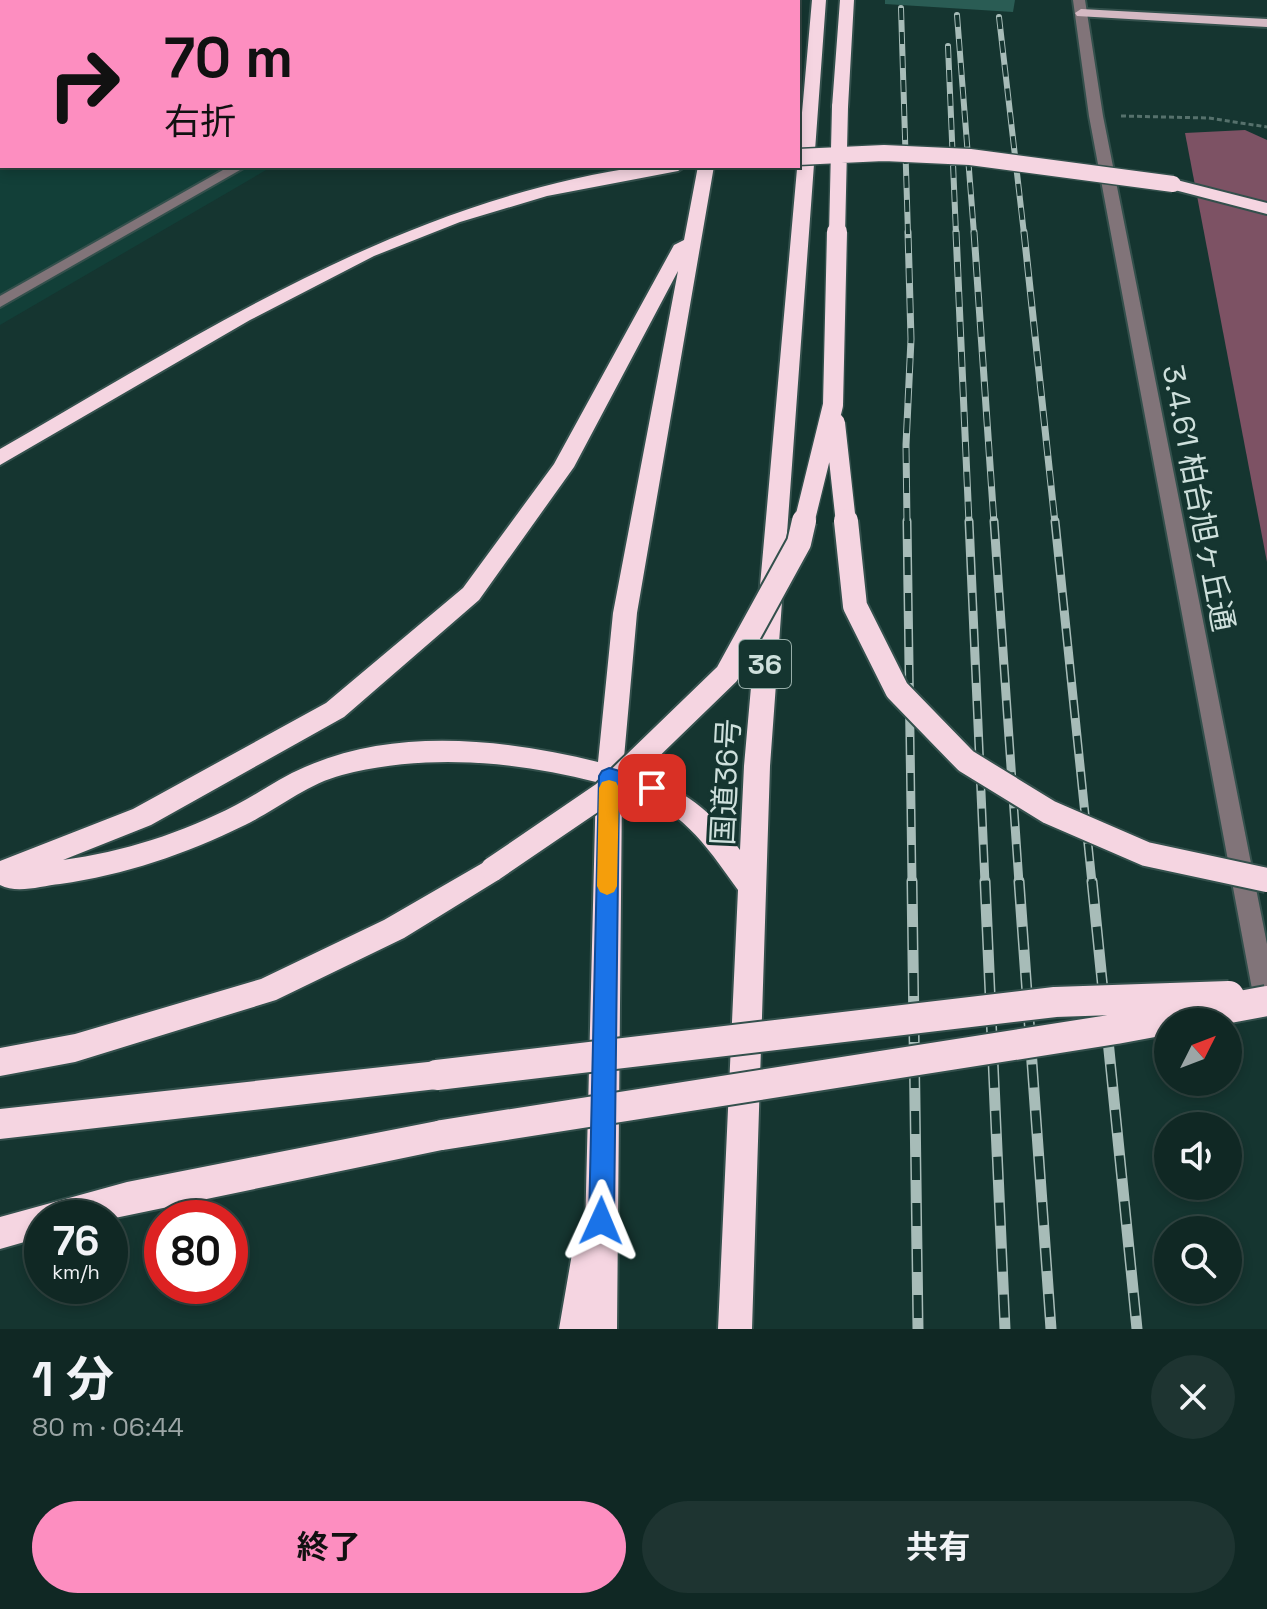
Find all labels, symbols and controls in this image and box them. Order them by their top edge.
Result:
text: 70 m [164,22,293,93]
icon: right [32,32,136,136]
text: 右折 [164,99,236,145]
street label: 3.4.61 柏台旭ヶ丘通 [1154,361,1243,634]
road number: 36 [739,640,791,688]
street label: 国道36号 [703,718,748,846]
pin [618,754,686,822]
icon: arrive [630,766,674,810]
north arrow [1154,1008,1242,1096]
map controls [1154,1008,1242,1304]
button: sound [1154,1112,1242,1200]
position arrow [559,1179,643,1263]
speed limit sign: 80 [144,1200,248,1304]
text: 76 [53,1216,99,1267]
button: search [1154,1216,1242,1304]
text: km/h [52,1259,100,1285]
text: 1 分 [32,1349,114,1410]
button: close [1151,1355,1235,1439]
text: 80 m · 06:44 [32,1410,184,1444]
button: 終了 [32,1501,626,1593]
button: 共有 [642,1501,1235,1593]

